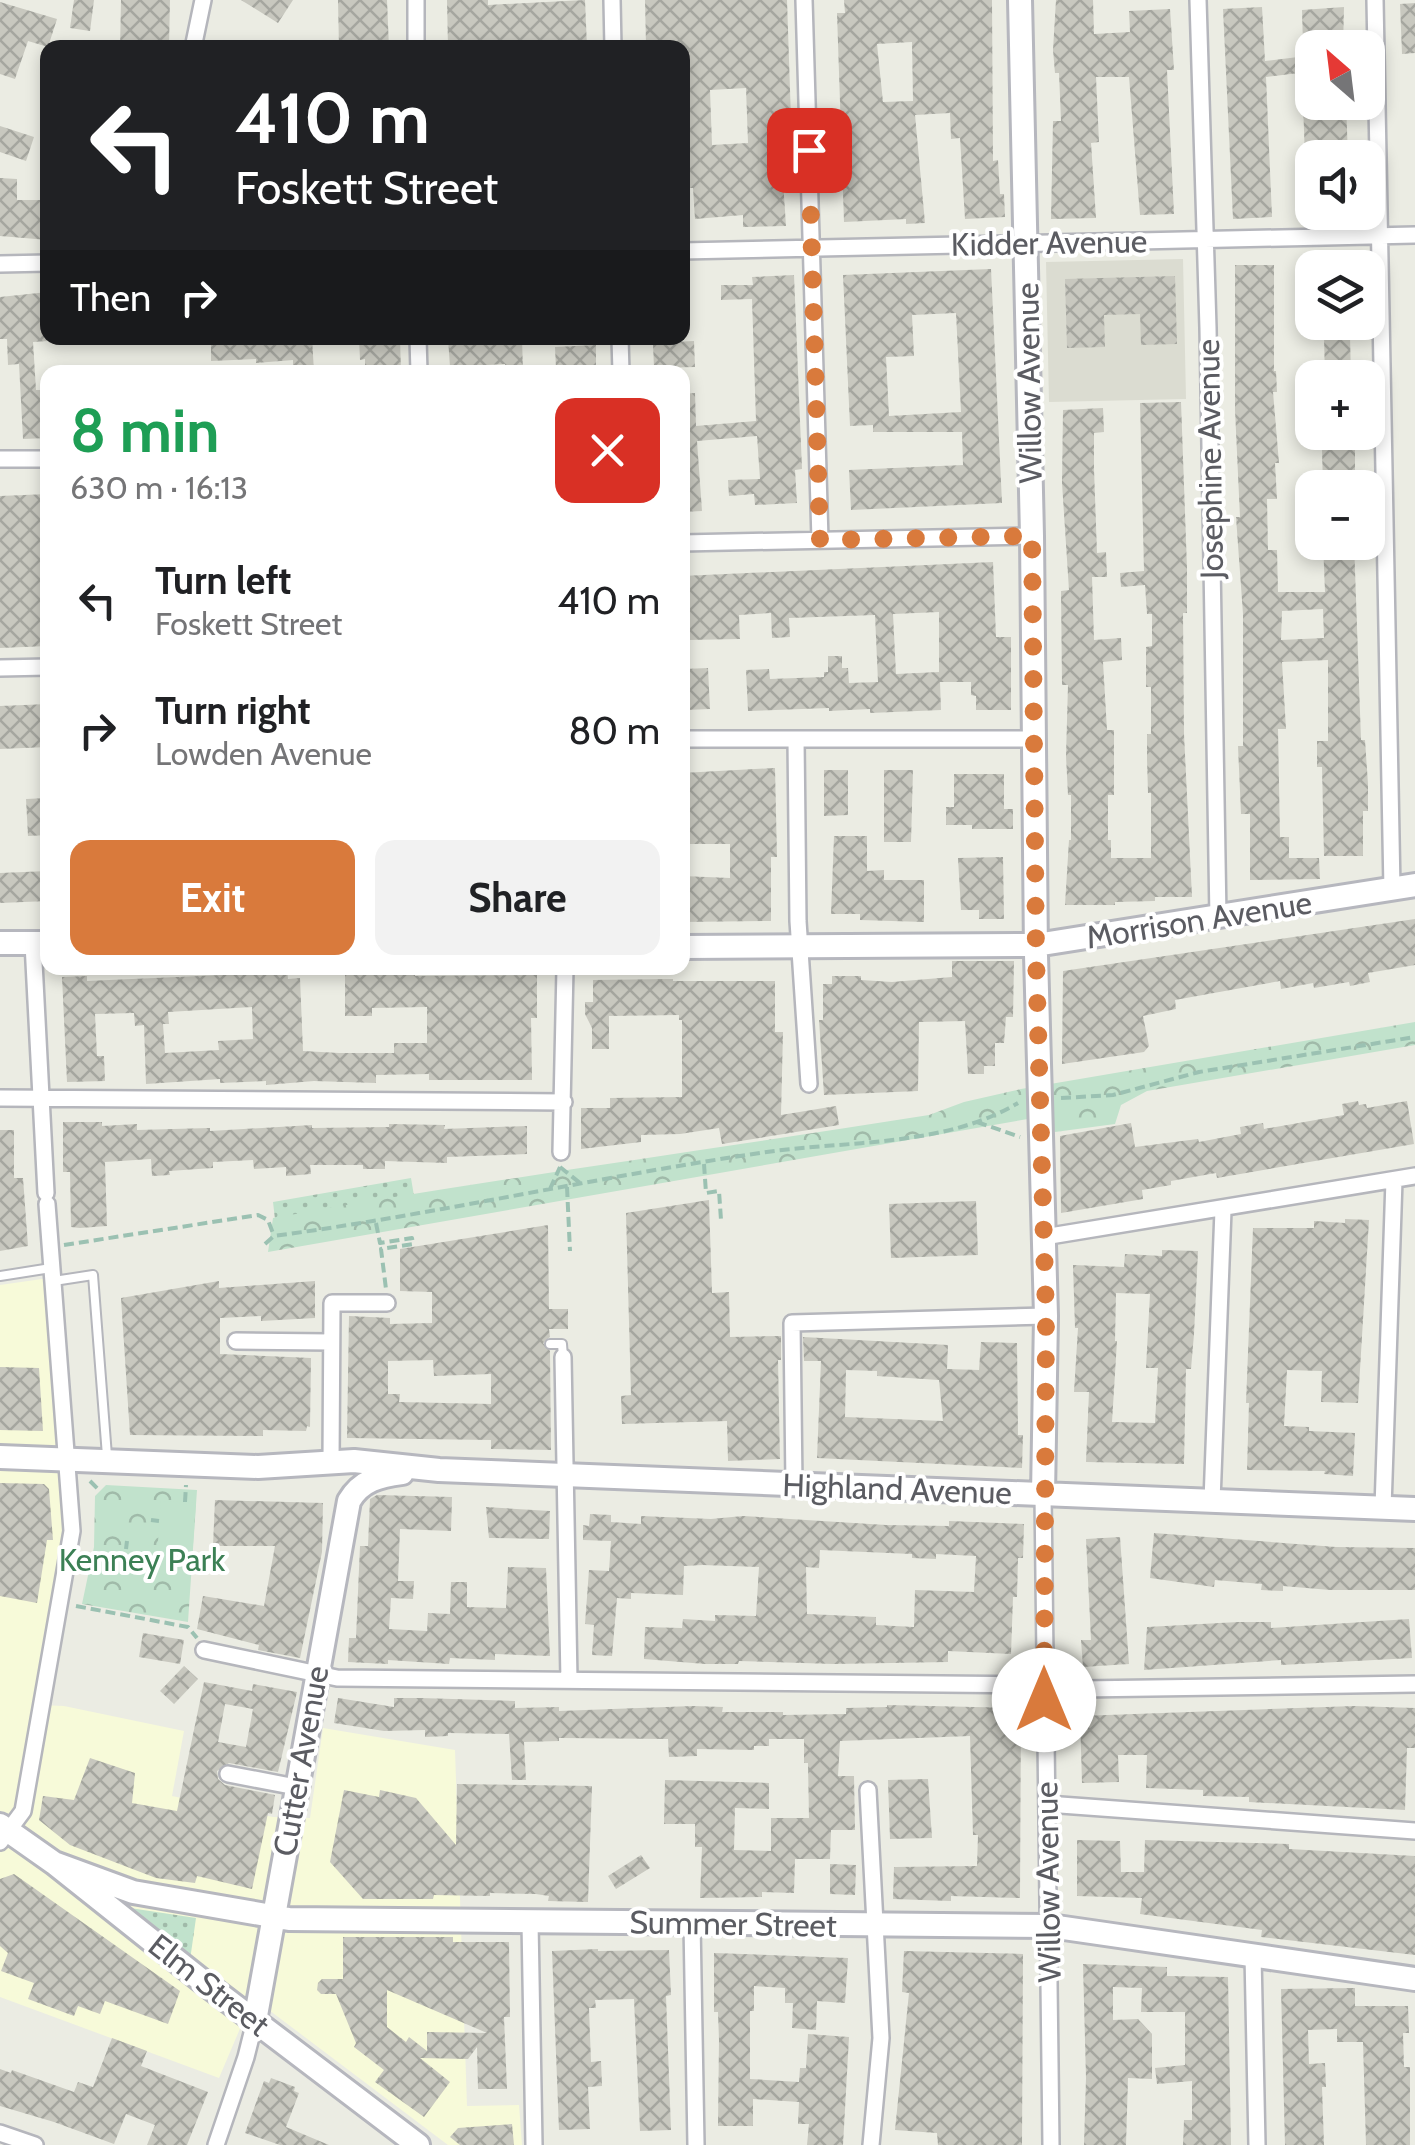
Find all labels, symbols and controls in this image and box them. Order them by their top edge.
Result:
north arrow [1295,30,1385,120]
map controls [1295,30,1385,560]
text: 410 m [235,75,430,161]
icon: left [70,80,200,210]
pin [767,108,852,193]
icon: arrive [782,123,837,178]
button: sound [1295,140,1385,230]
text: Foskett Street [235,161,498,215]
street label: Kidder Avenue [950,221,1147,264]
button: layers [1295,250,1385,340]
icon: right [171,270,226,325]
text: Then [70,274,151,321]
street label: Willow Avenue [1007,282,1050,484]
street label: Josephine Avenue [1188,339,1231,580]
button: + [1295,360,1385,450]
text: 8 min [70,394,219,467]
button: close [555,398,660,503]
text: 630 m · 16:13 [70,468,248,507]
button: − [1295,470,1385,560]
text: Turn left [155,557,291,604]
icon: left [70,573,125,628]
text: 410 m [557,577,660,624]
text: Foskett Street [155,604,342,643]
text: Turn right [155,687,311,734]
icon: right [70,703,125,758]
text: 80 m [569,707,660,754]
text: Lowden Avenue [155,734,372,773]
button: Exit [70,840,355,955]
button: Share [375,840,660,955]
street label: Morrison Avenue [1083,882,1314,957]
street label: Highland Avenue [782,1465,1012,1512]
park label: Kenney Park [59,1540,226,1579]
position arrow [992,1648,1096,1752]
street label: Cutter Avenue [265,1663,336,1859]
street label: Willow Avenue [1026,1781,1069,1983]
street label: Summer Street [629,1902,837,1945]
street label: Elm Street [141,1925,278,2044]

